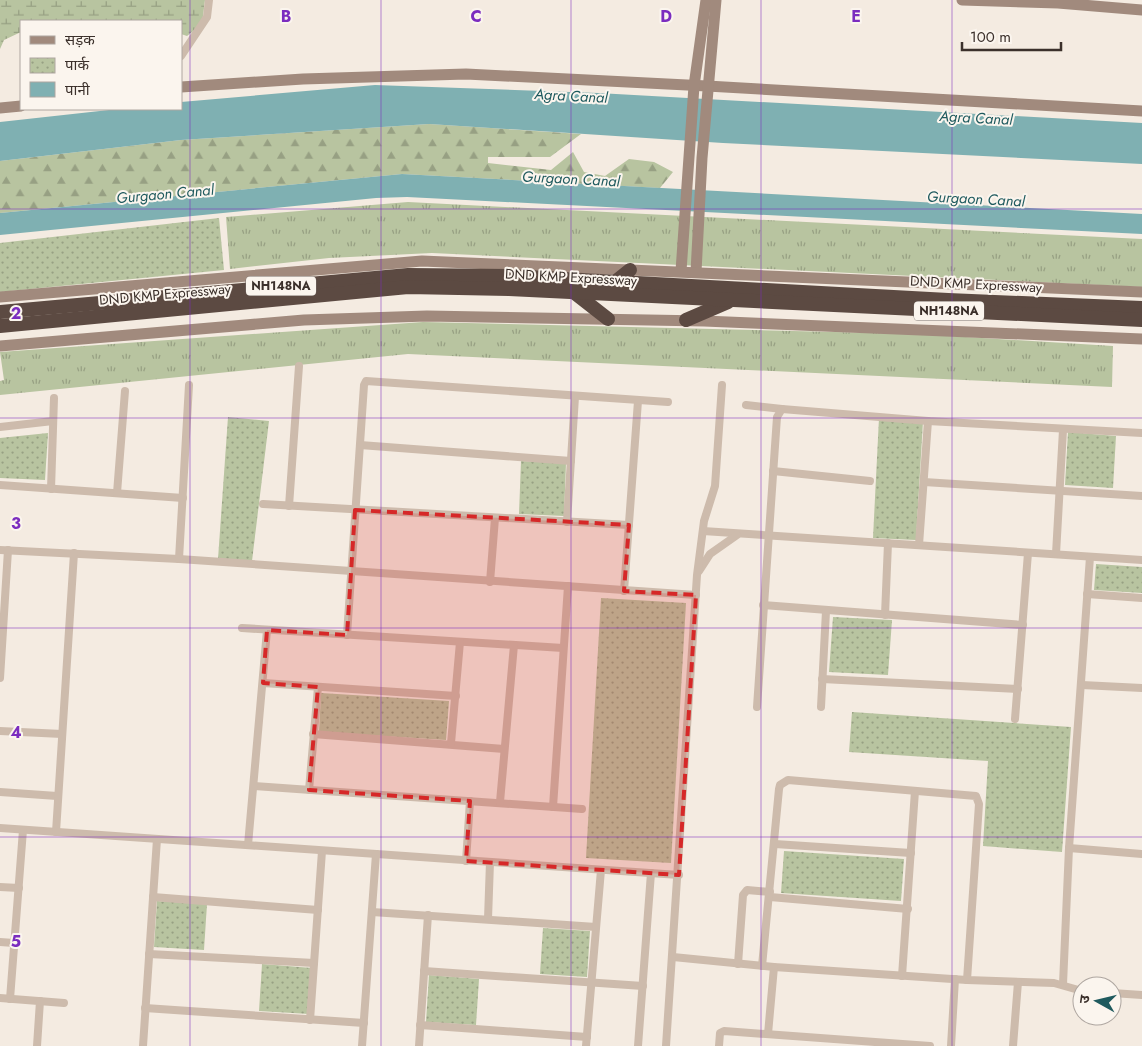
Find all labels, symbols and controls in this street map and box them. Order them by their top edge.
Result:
text: B [281,5,291,28]
text: C [470,5,482,28]
text: D [660,5,672,28]
text: E [851,5,861,28]
legend [20,20,182,110]
scale bar [962,20,1061,52]
text: 100 m [970,26,1011,48]
text: सड़क [65,29,95,51]
text: पार्क [65,54,89,76]
text: पानी [65,79,91,101]
water label: Agra Canal [533,83,609,109]
water label: Agra Canal [938,105,1014,131]
water label: Gurgaon Canal [522,165,621,193]
water label: Gurgaon Canal [115,179,215,209]
water label: Gurgaon Canal [927,185,1026,213]
street label: DND KMP Expressway [504,264,638,290]
street label: DND KMP Expressway [909,271,1043,297]
road number: NH148NA [246,276,316,296]
street label: DND KMP Expressway [98,278,233,310]
text: 2 [11,302,21,325]
road number: NH148NA [914,302,984,321]
text: 3 [11,512,21,535]
text: 4 [10,721,22,744]
text: 5 [11,930,21,953]
north arrow [1072,976,1122,1026]
text: उ [1074,993,1095,1005]

